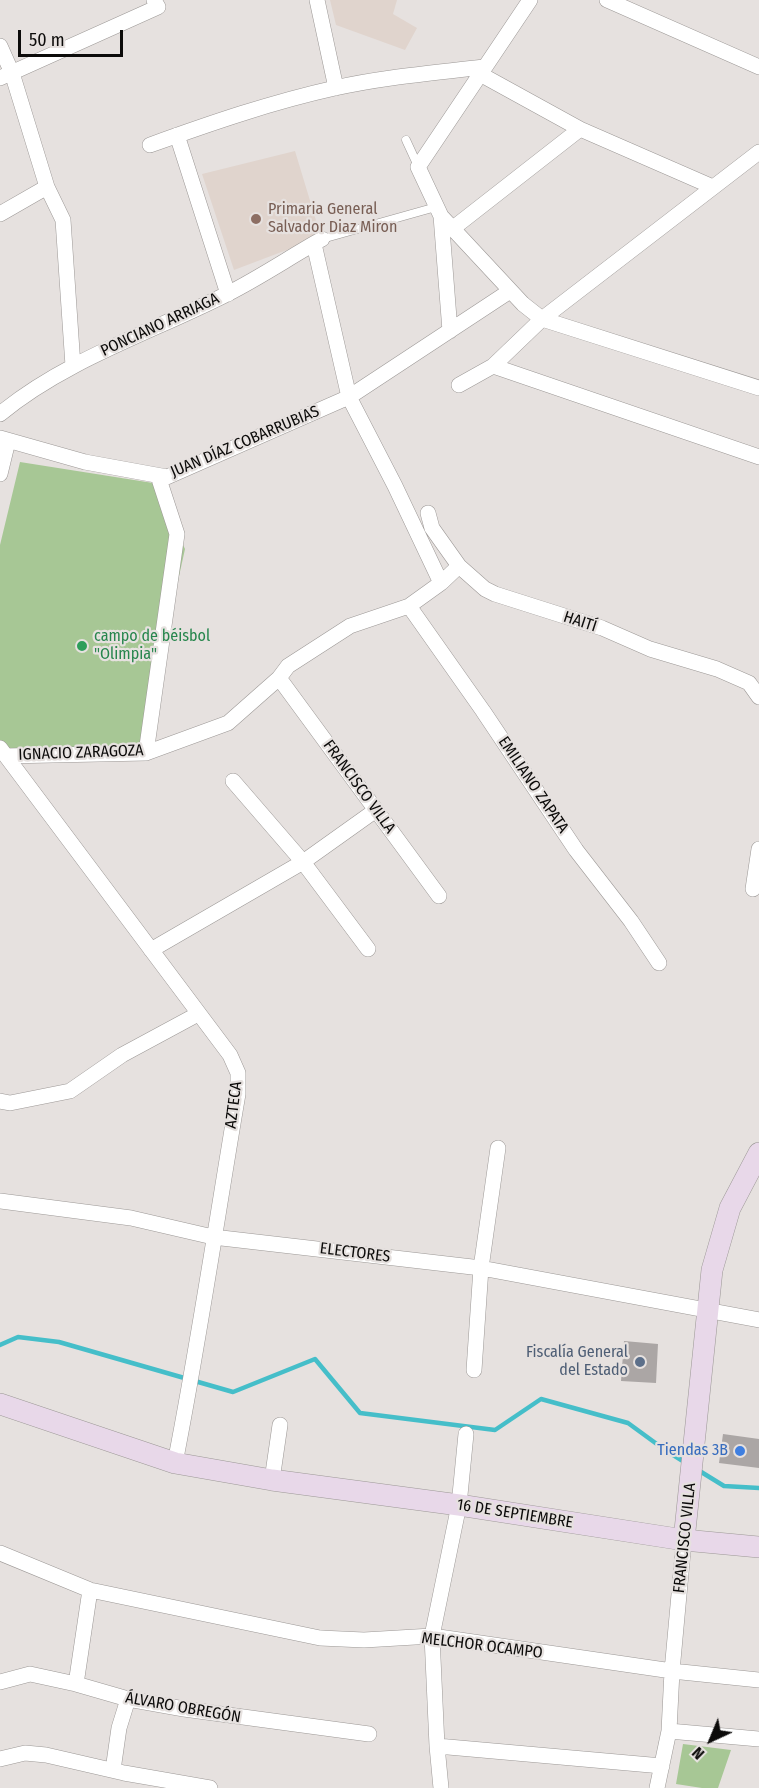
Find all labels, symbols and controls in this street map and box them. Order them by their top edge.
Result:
scale bar [21,18,126,56]
text: 50 m [29,29,65,51]
place label: Primaria General Salvador Diaz Miron [268,200,397,238]
marker: Primaria General Salvador Diaz Miron [249,212,263,226]
street label: PONCIANO ARRIAGA [98,289,222,361]
street label: JUAN DÍAZ COBARRUBIAS [168,402,322,482]
street label: HAITÍ [561,608,599,636]
place label: campo de béisbol "Olimpia" [94,627,210,665]
marker: campo de béisbol "Olimpia" [75,639,89,653]
street label: EMILIANO ZAPATA [494,733,572,837]
street label: FRANCISCO VILLA [319,737,399,837]
street label: IGNACIO ZARAGOZA [18,741,144,765]
street label: AZTECA [222,1080,246,1130]
street label: ELECTORES [319,1239,391,1267]
place label: Fiscalía General del Estado [526,1343,628,1381]
marker: Fiscalía General del Estado [633,1355,647,1369]
place label: Tiendas 3B [657,1441,728,1461]
marker: Tiendas 3B [733,1444,747,1458]
street label: FRANCISCO VILLA [670,1482,700,1594]
street label: 16 DE SEPTIEMBRE [456,1495,574,1533]
street label: MELCHOR OCAMPO [420,1629,544,1663]
street label: ÁLVARO OBREGÓN [124,1688,242,1728]
north arrow [681,1710,741,1770]
text: N [688,1743,708,1763]

